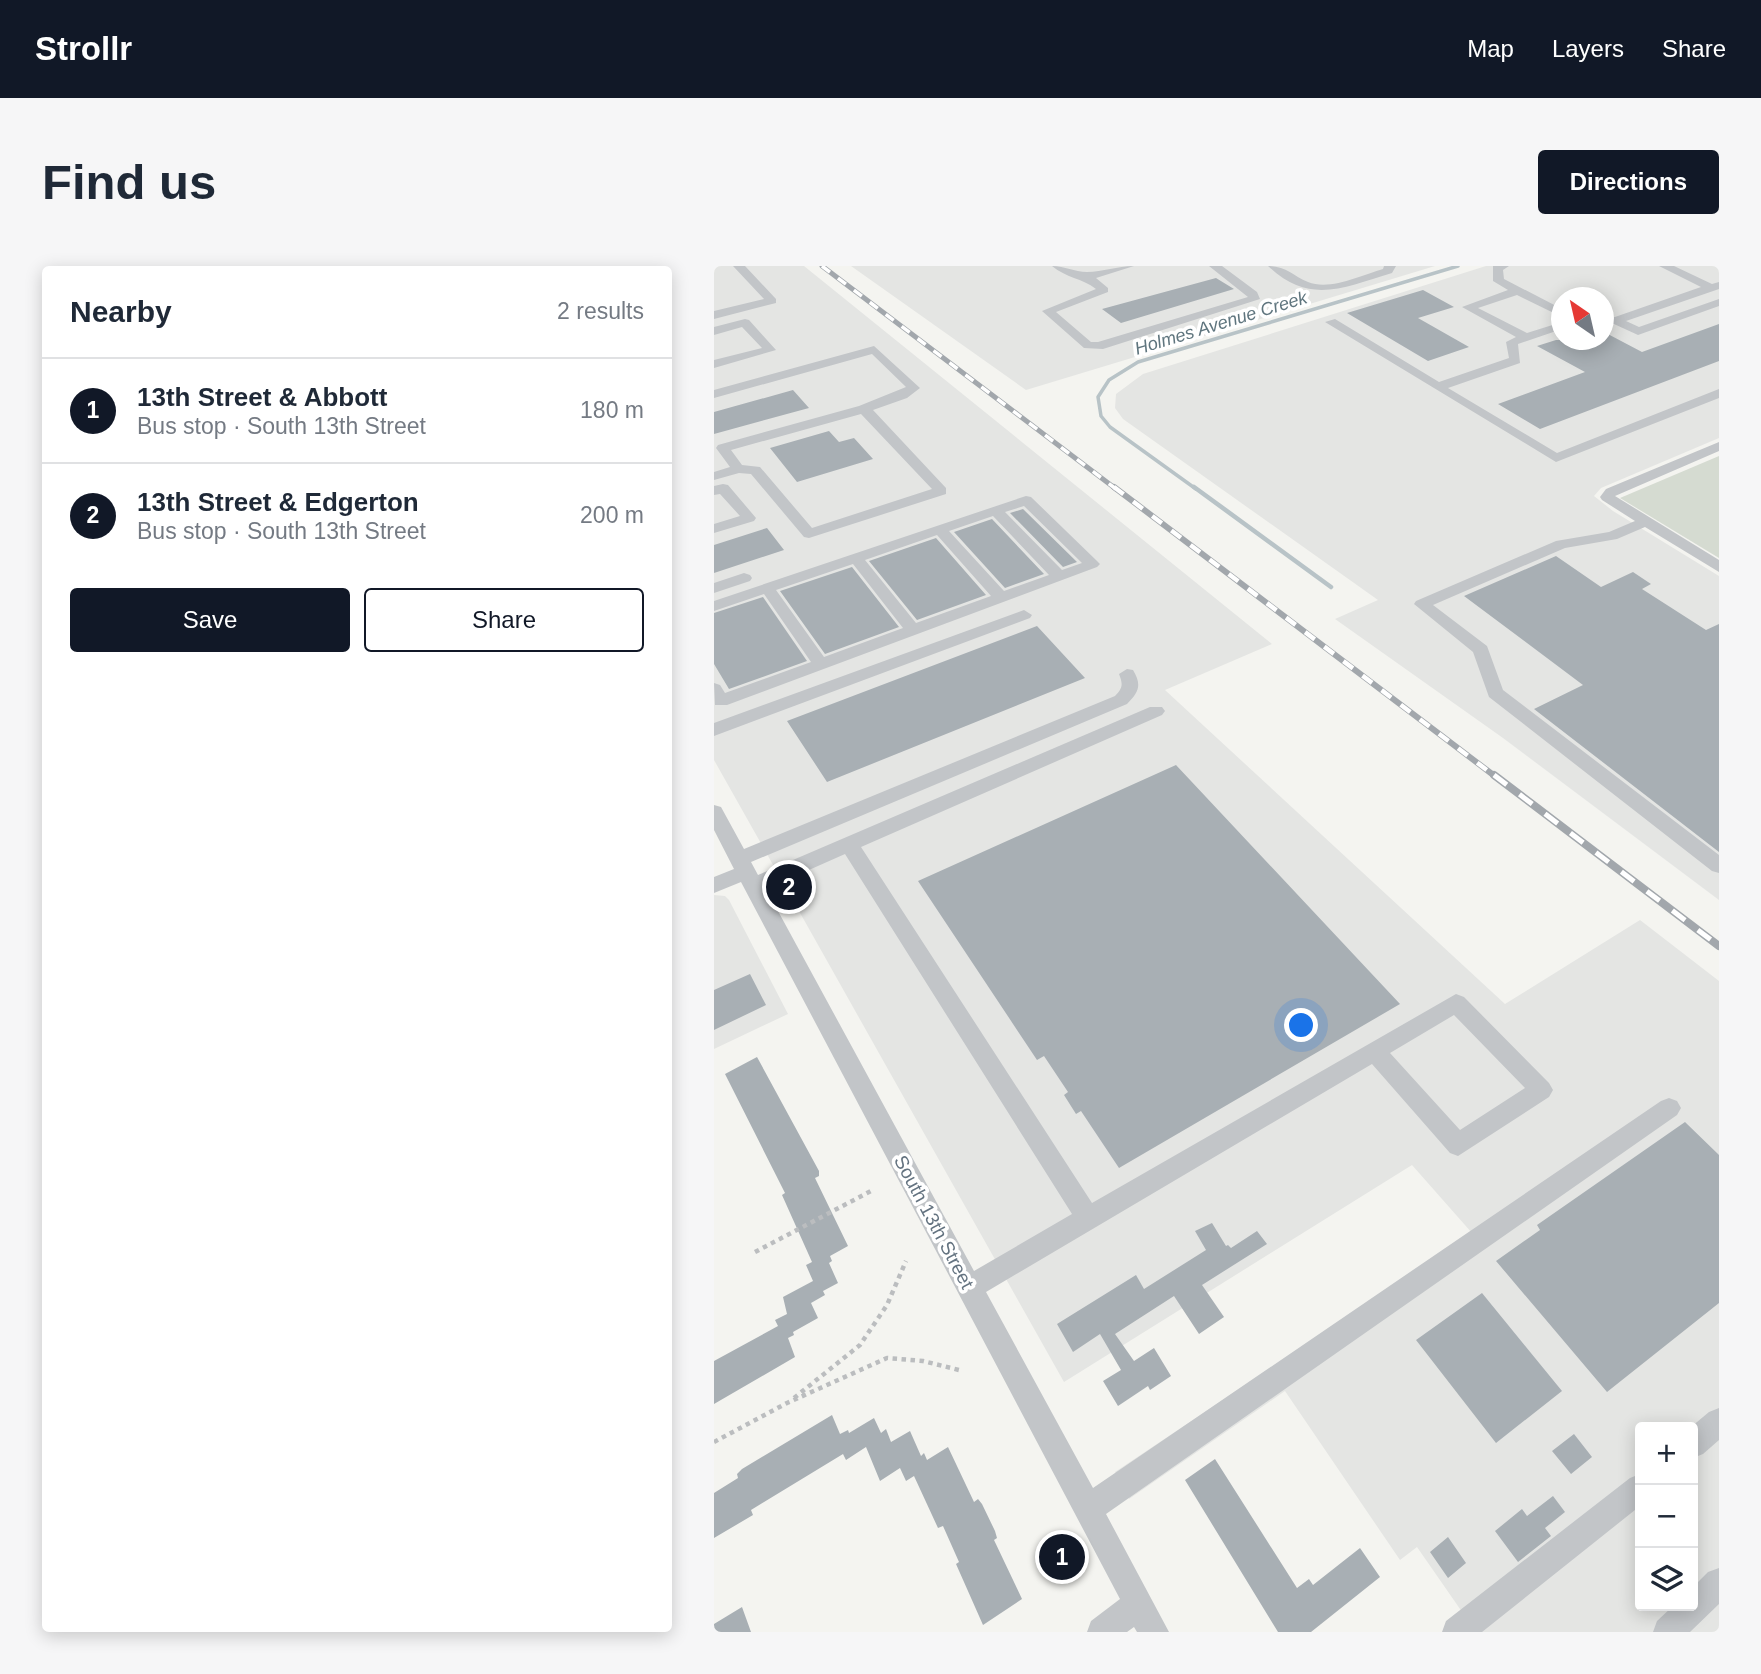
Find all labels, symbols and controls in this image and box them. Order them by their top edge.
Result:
text: Strollr [35,30,132,67]
text: Map [1467,35,1514,62]
text: Layers [1552,35,1624,62]
text: Share [1662,35,1726,62]
button: Directions [1538,150,1719,214]
text: Find us [42,155,216,209]
water label: Holmes Avenue Creek [1132,287,1311,359]
north arrow [1551,287,1614,350]
text: Nearby [70,295,172,328]
text: 2 results [557,298,644,324]
text: 13th Street & Abbott [137,382,387,412]
text: 1 [87,397,99,423]
text: 180 m [580,397,644,423]
text: Bus stop · South 13th Street [137,413,426,439]
text: 13th Street & Edgerton [137,487,419,517]
text: 2 [87,502,99,528]
text: 200 m [580,502,644,528]
text: Bus stop · South 13th Street [137,518,426,544]
button: Save [70,588,350,652]
button: Share [364,588,644,652]
pin: 2 [766,861,812,913]
your location [1284,1008,1318,1042]
street label: South 13th Street [890,1152,978,1293]
map controls [1635,1422,1698,1611]
button: + [1635,1422,1698,1485]
button: − [1635,1485,1698,1548]
pin: 1 [1039,1531,1085,1583]
button: layers [1635,1548,1698,1611]

